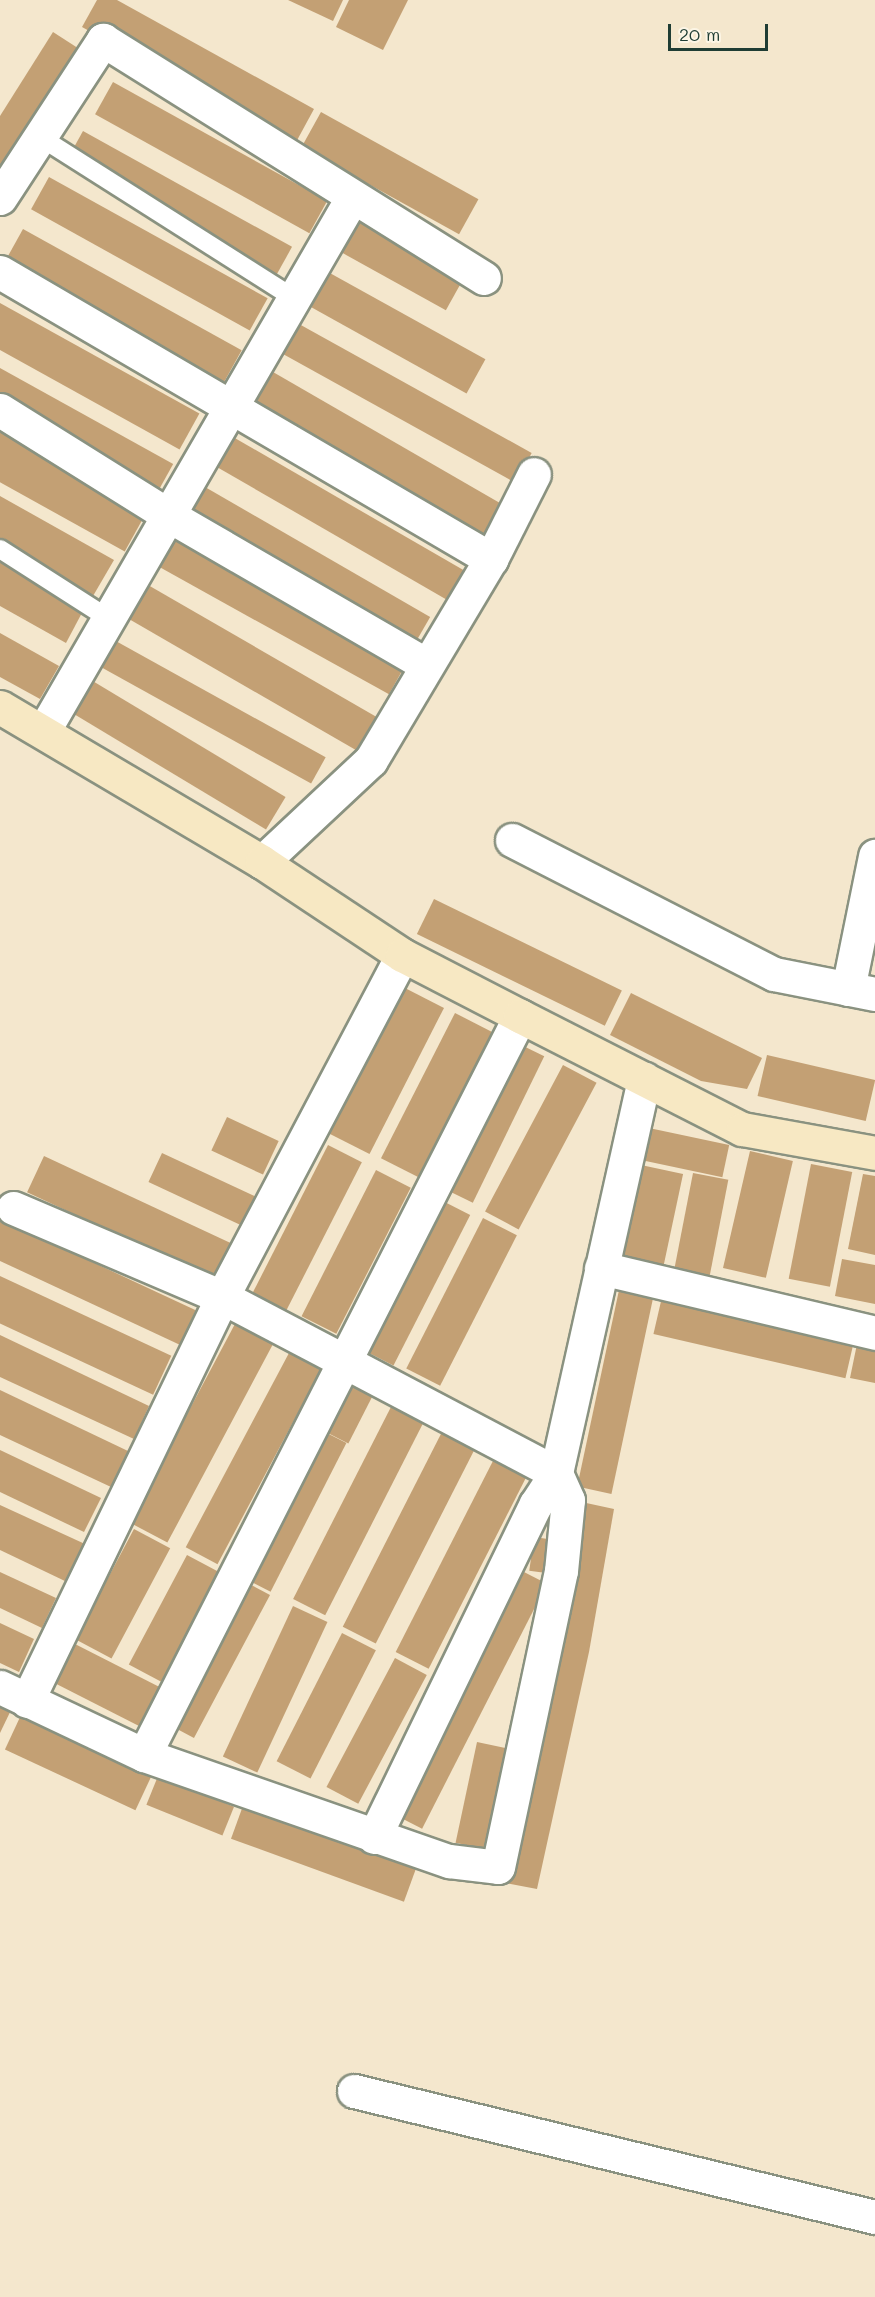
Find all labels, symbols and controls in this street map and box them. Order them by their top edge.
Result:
scale bar [671,12,772,50]
text: 20 m [679,22,720,46]

